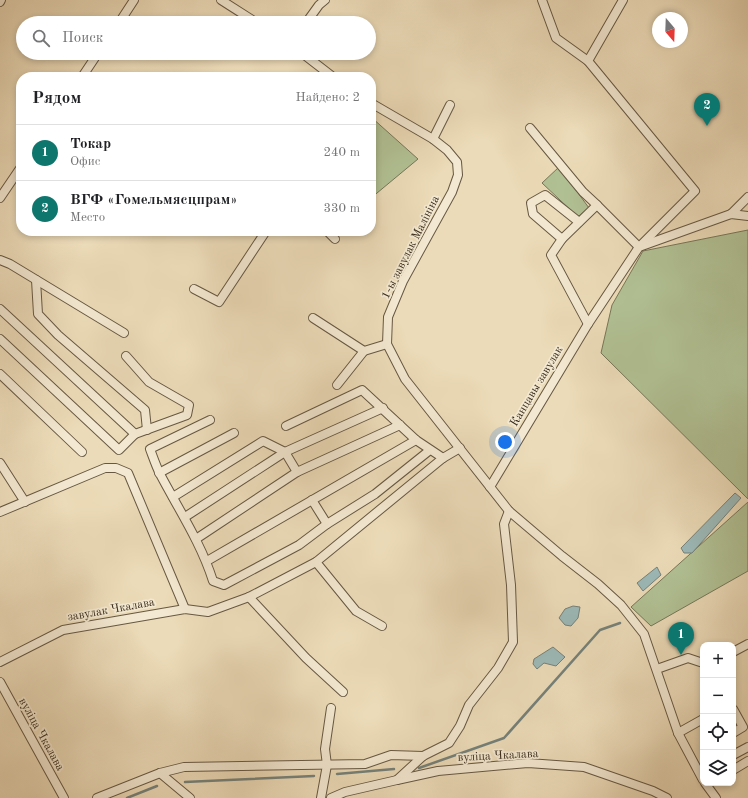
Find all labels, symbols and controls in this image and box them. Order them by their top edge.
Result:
north arrow [652,12,688,48]
search box [16,16,376,60]
icon: search [30,27,52,49]
text: Поиск [62,31,103,46]
text: Рядом [32,90,81,107]
text: Найдено: 2 [296,91,360,104]
pin: 2 [694,93,720,126]
text: Токар [70,137,111,152]
text: 1 [41,146,49,159]
text: 240 m [323,146,360,159]
text: Офис [70,155,100,168]
text: ВГФ «Гомельмясцпрам» [70,193,238,208]
street label: 1-ы завулак Малініна [379,193,442,301]
text: 2 [41,202,49,215]
text: 330 m [323,202,360,215]
text: Место [70,211,105,224]
street label: Канцавы завулак [508,344,566,429]
your location [495,432,515,452]
street label: завулак Чкалава [67,596,156,624]
pin: 1 [668,622,694,655]
map controls [700,642,736,786]
button: + [700,642,736,678]
button: − [700,678,736,714]
street label: вуліца Чкалава [16,696,67,773]
button: locate [700,714,736,750]
street label: вуліца Чкалава [457,747,539,764]
button: layers [700,750,736,786]

